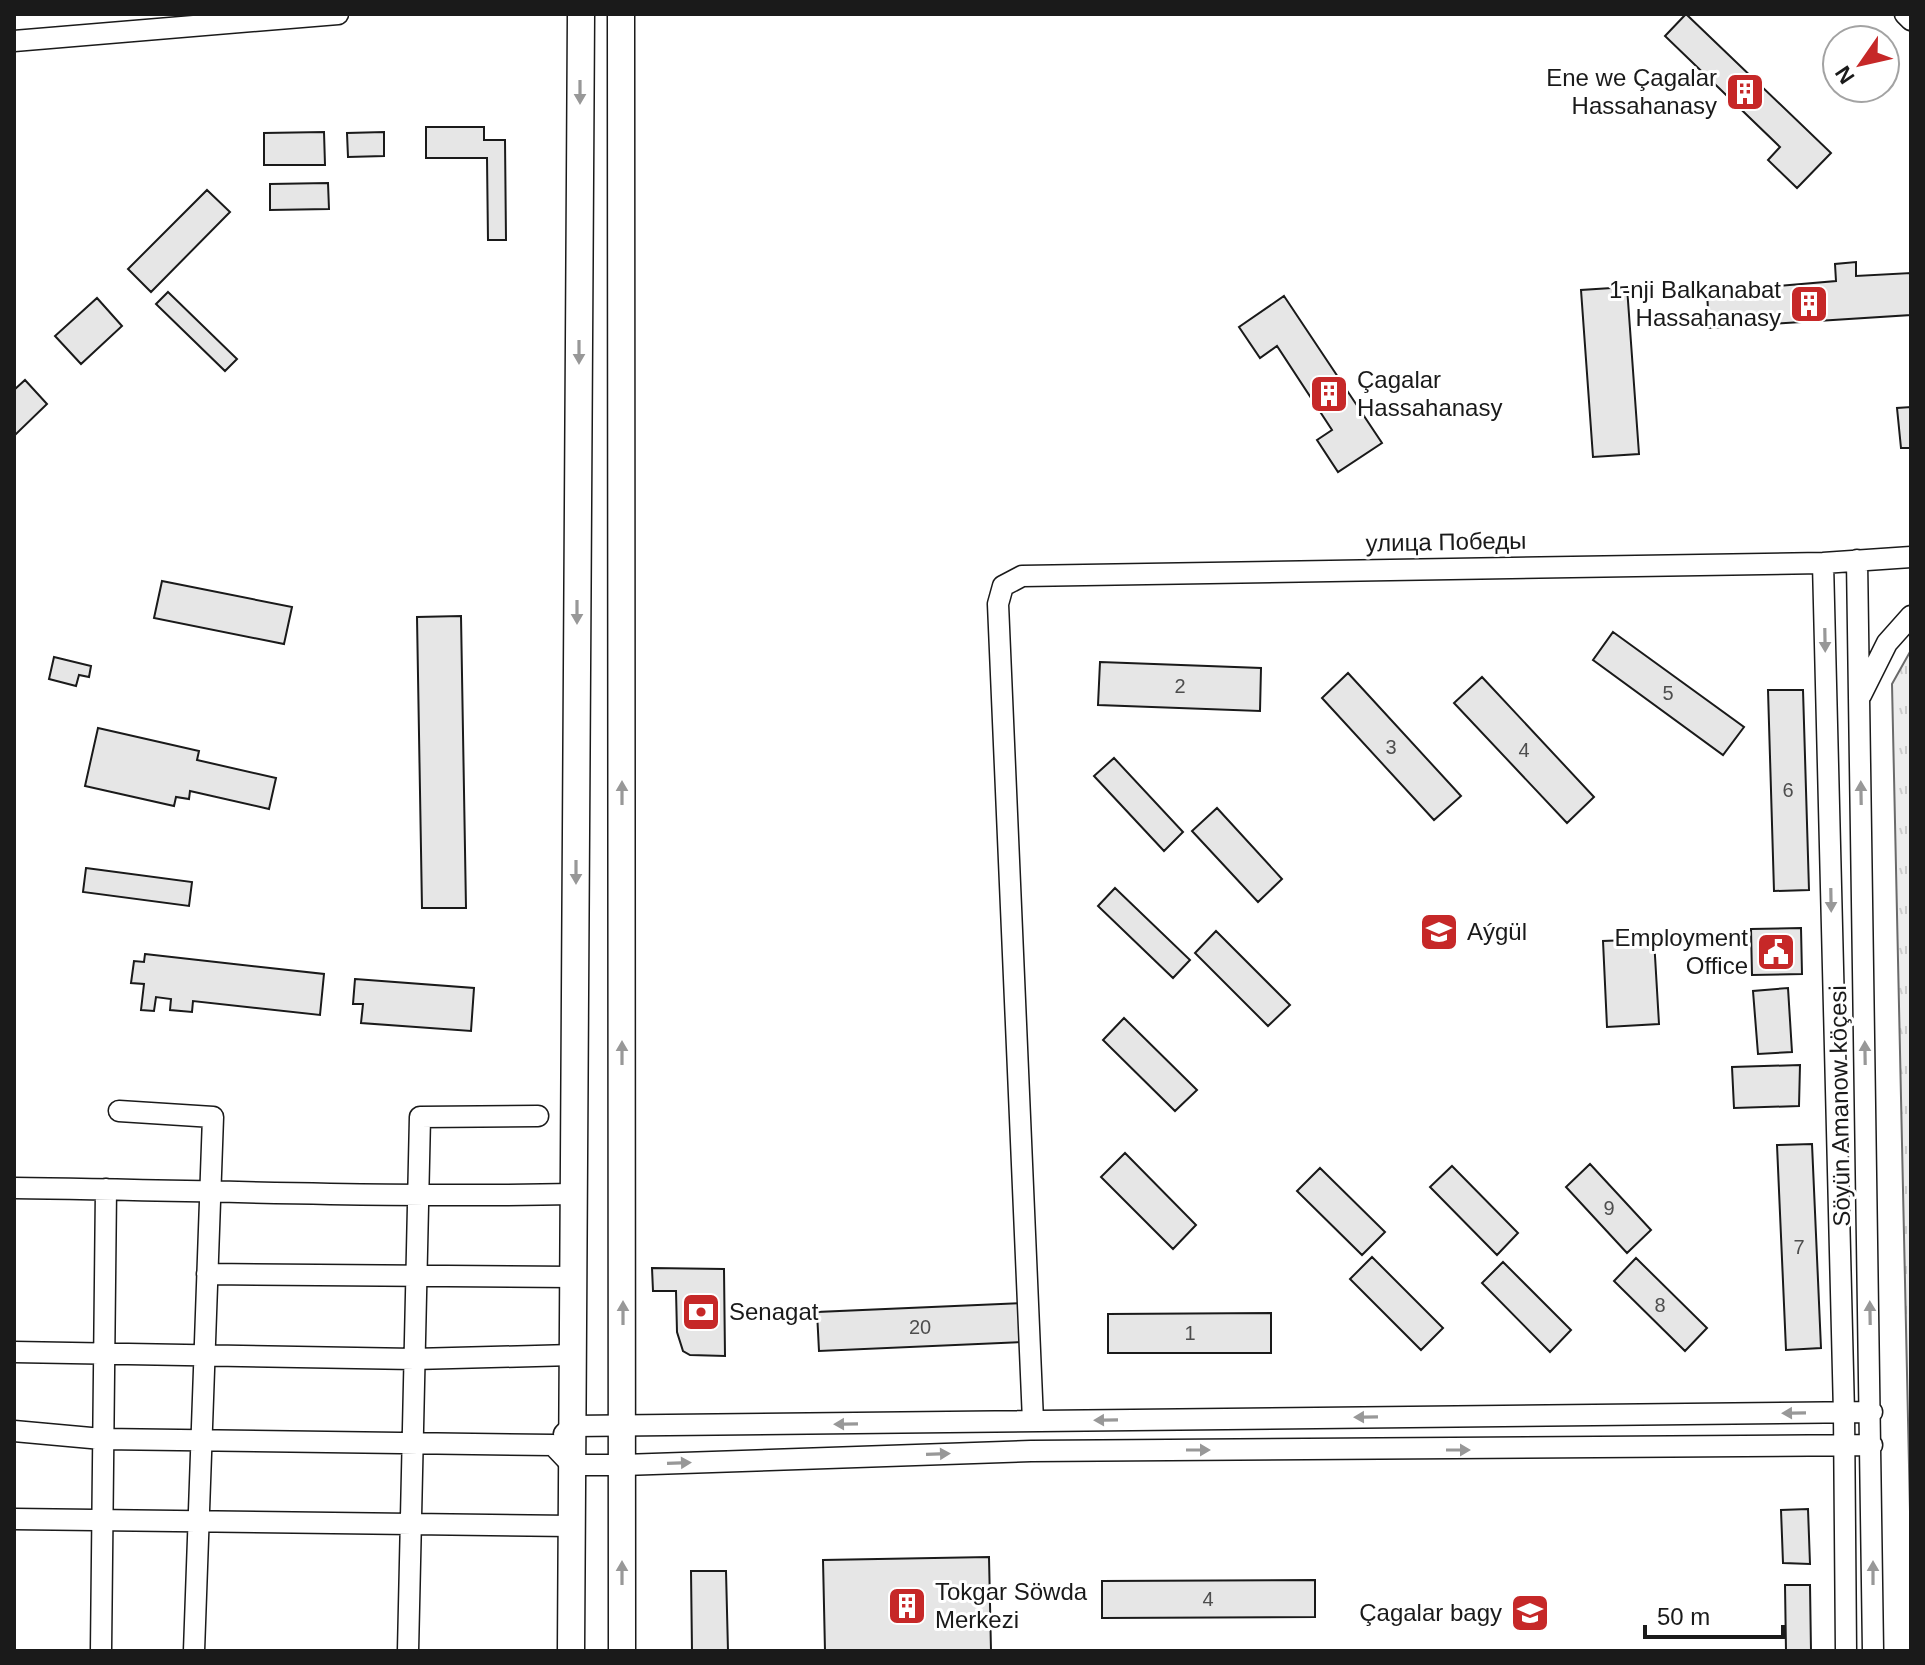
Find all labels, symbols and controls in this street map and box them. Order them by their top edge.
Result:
north arrow [1821,24,1901,104]
text: N [1830,61,1860,88]
place label: Ene we Çagalar Hassahanasy [1546,64,1717,119]
building icon: Ene we Çagalar Hassahanasy [1724,71,1766,113]
one-way arrow [574,80,586,105]
place label: 1-nji Balkanabat Hassahanasy [1609,276,1781,331]
building icon: 1-nji Balkanabat Hassahanasy [1788,283,1830,325]
one-way arrow [573,340,585,365]
place label: Çagalar Hassahanasy [1357,366,1502,421]
building icon: Çagalar Hassahanasy [1308,373,1350,415]
street label: улица Победы [1365,527,1527,556]
one-way arrow [571,600,584,625]
one-way arrow [1818,628,1831,653]
house number: 2 [1174,675,1186,697]
house number: 5 [1662,682,1674,704]
house number: 3 [1385,736,1397,758]
house number: 4 [1518,739,1530,761]
house number: 6 [1782,779,1794,801]
one-way arrow [616,780,628,805]
one-way arrow [1855,780,1867,805]
one-way arrow [570,860,582,885]
one-way arrow [1825,888,1838,913]
school or university icon: Aýgül [1418,911,1460,953]
place label: Aýgül [1467,918,1527,945]
place label: Employment Office [1615,924,1748,979]
public building icon: Employment Office [1755,931,1797,973]
street label: Söyün Amanow köçesi [1824,985,1855,1227]
one-way arrow [616,1040,628,1065]
one-way arrow [1859,1040,1872,1065]
house number: 9 [1603,1197,1615,1219]
house number: 7 [1793,1236,1805,1258]
bank icon: Senagat [680,1291,722,1333]
house number: 8 [1654,1294,1666,1316]
place label: Senagat [729,1298,819,1325]
one-way arrow [617,1300,629,1325]
one-way arrow [1864,1300,1876,1325]
house number: 20 [909,1316,931,1338]
house number: 1 [1184,1322,1196,1344]
one-way arrow [1781,1407,1806,1419]
one-way arrow [1353,1411,1378,1424]
one-way arrow [1093,1414,1118,1426]
one-way arrow [833,1418,858,1430]
one-way arrow [1446,1443,1471,1456]
one-way arrow [1186,1444,1211,1456]
one-way arrow [926,1448,951,1461]
one-way arrow [667,1457,692,1470]
one-way arrow [616,1560,628,1585]
one-way arrow [1867,1560,1879,1585]
place label: Tokgar Söwda Merkezi [935,1578,1088,1633]
building icon: Tokgar Söwda Merkezi [886,1585,928,1627]
house number: 4 [1202,1588,1214,1610]
scale bar [1645,1589,1783,1639]
school or university icon: Çagalar bagy [1509,1592,1551,1634]
place label: Çagalar bagy [1359,1599,1502,1626]
text: 50 m [1657,1603,1710,1630]

